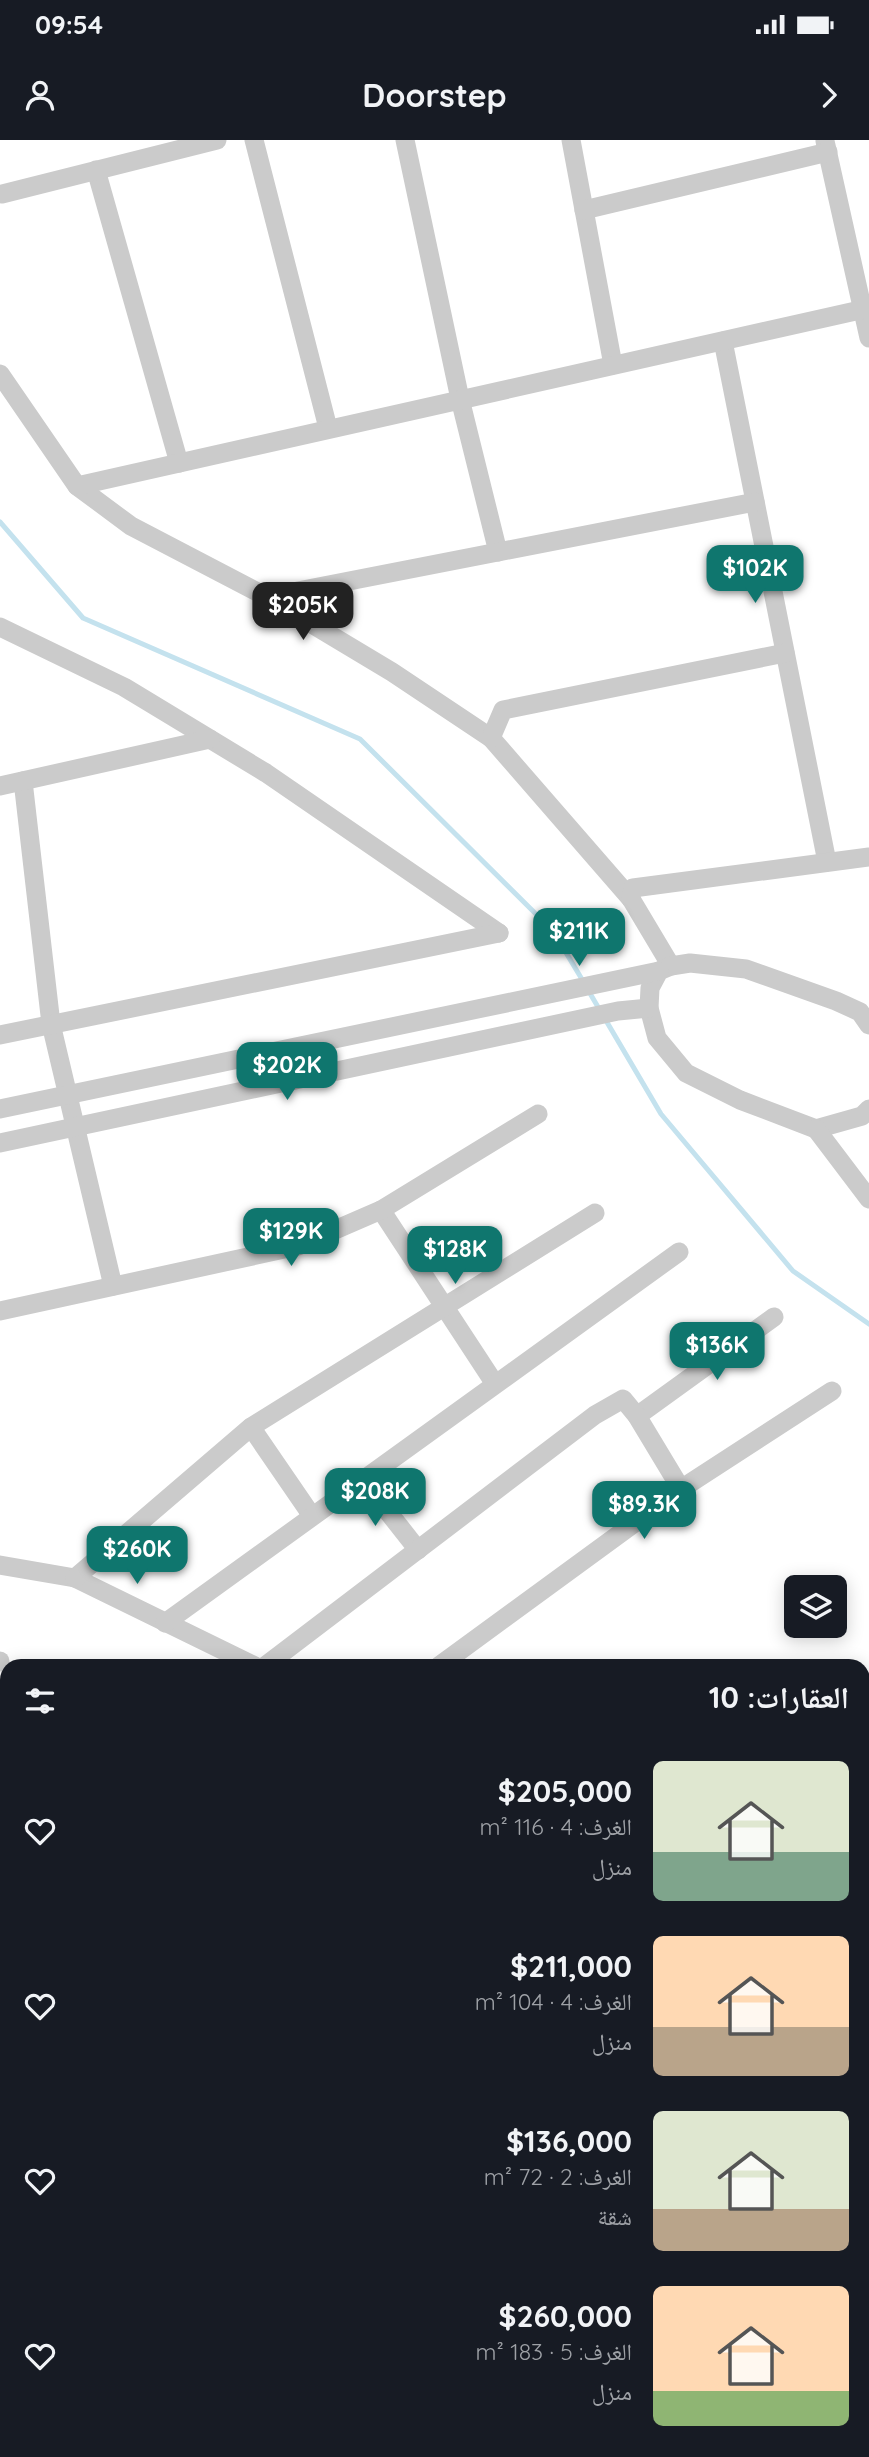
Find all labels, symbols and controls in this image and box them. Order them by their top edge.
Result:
text: 09:54 [35,8,103,41]
text: Doorstep [362,75,507,115]
icon: person [21,76,59,114]
icon: forward [810,76,848,114]
pin: $102K [706,546,804,605]
text: $102K [723,553,787,582]
pin: $205K [254,582,352,642]
text: $205K [268,590,338,619]
pin: $211K [530,908,628,968]
text: $211K [549,916,609,945]
pin: $202K [238,1042,336,1102]
text: $202K [252,1050,322,1079]
pin: $129K [242,1208,340,1268]
text: $129K [259,1216,323,1245]
pin: $128K [406,1226,504,1286]
text: $128K [423,1234,487,1263]
pin: $136K [668,1322,766,1382]
text: $136K [686,1330,748,1359]
pin: $208K [326,1468,424,1528]
text: $208K [341,1476,409,1505]
pin: $89.3K [587,1482,701,1541]
text: $89.3K [608,1489,680,1518]
pin: $260K [88,1526,186,1586]
text: $260K [103,1534,171,1563]
map controls [784,1575,847,1638]
button: layers [784,1575,847,1638]
text: العقارات: 10 [709,1678,849,1716]
icon: filters [21,1682,59,1720]
text: $205,000 [498,1772,632,1810]
icon: home [709,1789,793,1873]
icon: heart [21,1812,59,1850]
text: الغرف: 4 · 116 m² [480,1812,632,1841]
text: منزل [592,1852,632,1881]
text: $211,000 [510,1947,632,1985]
icon: home [709,1964,793,2048]
icon: heart [21,1987,59,2025]
text: الغرف: 4 · 104 m² [475,1987,632,2016]
text: منزل [592,2027,632,2056]
text: $136,000 [506,2122,632,2160]
icon: home [709,2139,793,2223]
icon: heart [21,2162,59,2200]
text: الغرف: 2 · 72 m² [484,2162,632,2191]
text: شقة [598,2202,632,2231]
text: $260,000 [499,2297,632,2335]
icon: home [709,2314,793,2398]
icon: heart [21,2337,59,2375]
text: الغرف: 5 · 183 m² [476,2337,632,2366]
text: منزل [592,2377,632,2406]

